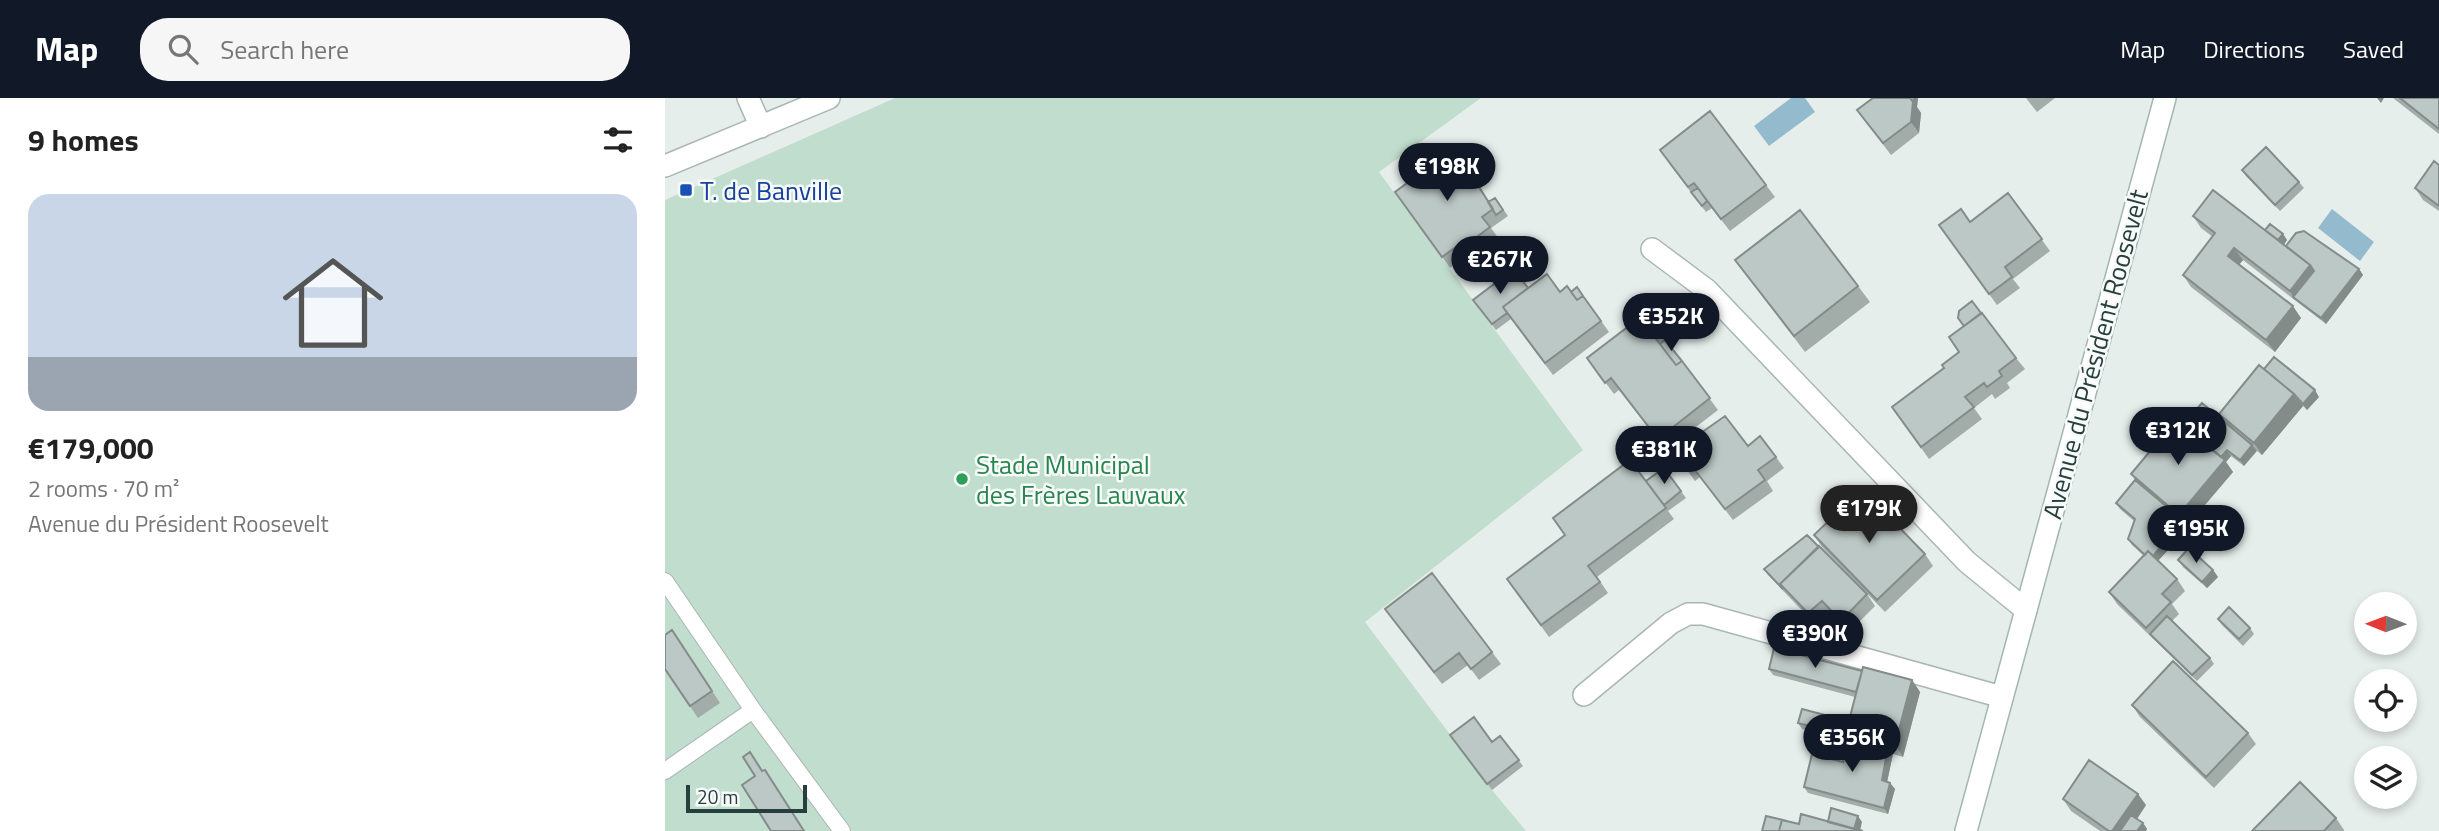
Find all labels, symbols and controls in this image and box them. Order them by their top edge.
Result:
search box [140,18,630,81]
text: Map [35,24,98,74]
icon: search [164,30,202,68]
text: Search here [220,30,349,69]
text: Map [2120,31,2165,67]
text: Directions [2203,31,2305,67]
text: Saved [2343,31,2404,67]
text: 9 homes [28,117,139,163]
icon: filters [599,121,637,159]
pin: €198K [1398,144,1496,203]
text: €198K [1414,148,1480,183]
place label: T. de Banville [700,171,842,210]
marker: T. de Banville [678,182,694,198]
street label: Avenue du Président Roosevelt [2032,185,2158,523]
pin: €267K [1451,236,1549,296]
icon: home [270,240,396,366]
text: €267K [1467,241,1533,276]
pin: €352K [1622,294,1720,353]
text: €352K [1638,298,1704,333]
pin: €312K [2129,408,2227,467]
text: €312K [2145,412,2211,447]
text: €179,000 [28,425,154,471]
pin: €381K [1615,426,1713,486]
text: €381K [1631,431,1697,466]
place label: Stade Municipal des Frères Lauvaux [976,445,1186,514]
text: 2 rooms · 70 m² [28,471,179,506]
marker: Stade Municipal des Frères Lauvaux [954,471,970,487]
pin: €179K [1820,486,1918,545]
text: €179K [1836,490,1902,525]
pin: €195K [2147,505,2245,565]
text: Avenue du Président Roosevelt [28,506,329,541]
text: €195K [2163,510,2229,545]
north arrow [2354,592,2417,654]
map controls [2354,592,2417,809]
pin: €390K [1766,610,1864,670]
text: €390K [1782,615,1848,650]
button: locate [2354,669,2417,732]
pin: €356K [1803,714,1901,774]
text: €356K [1819,719,1885,754]
button: layers [2354,746,2417,809]
scale bar [686,782,807,814]
text: 20 m [697,782,738,811]

